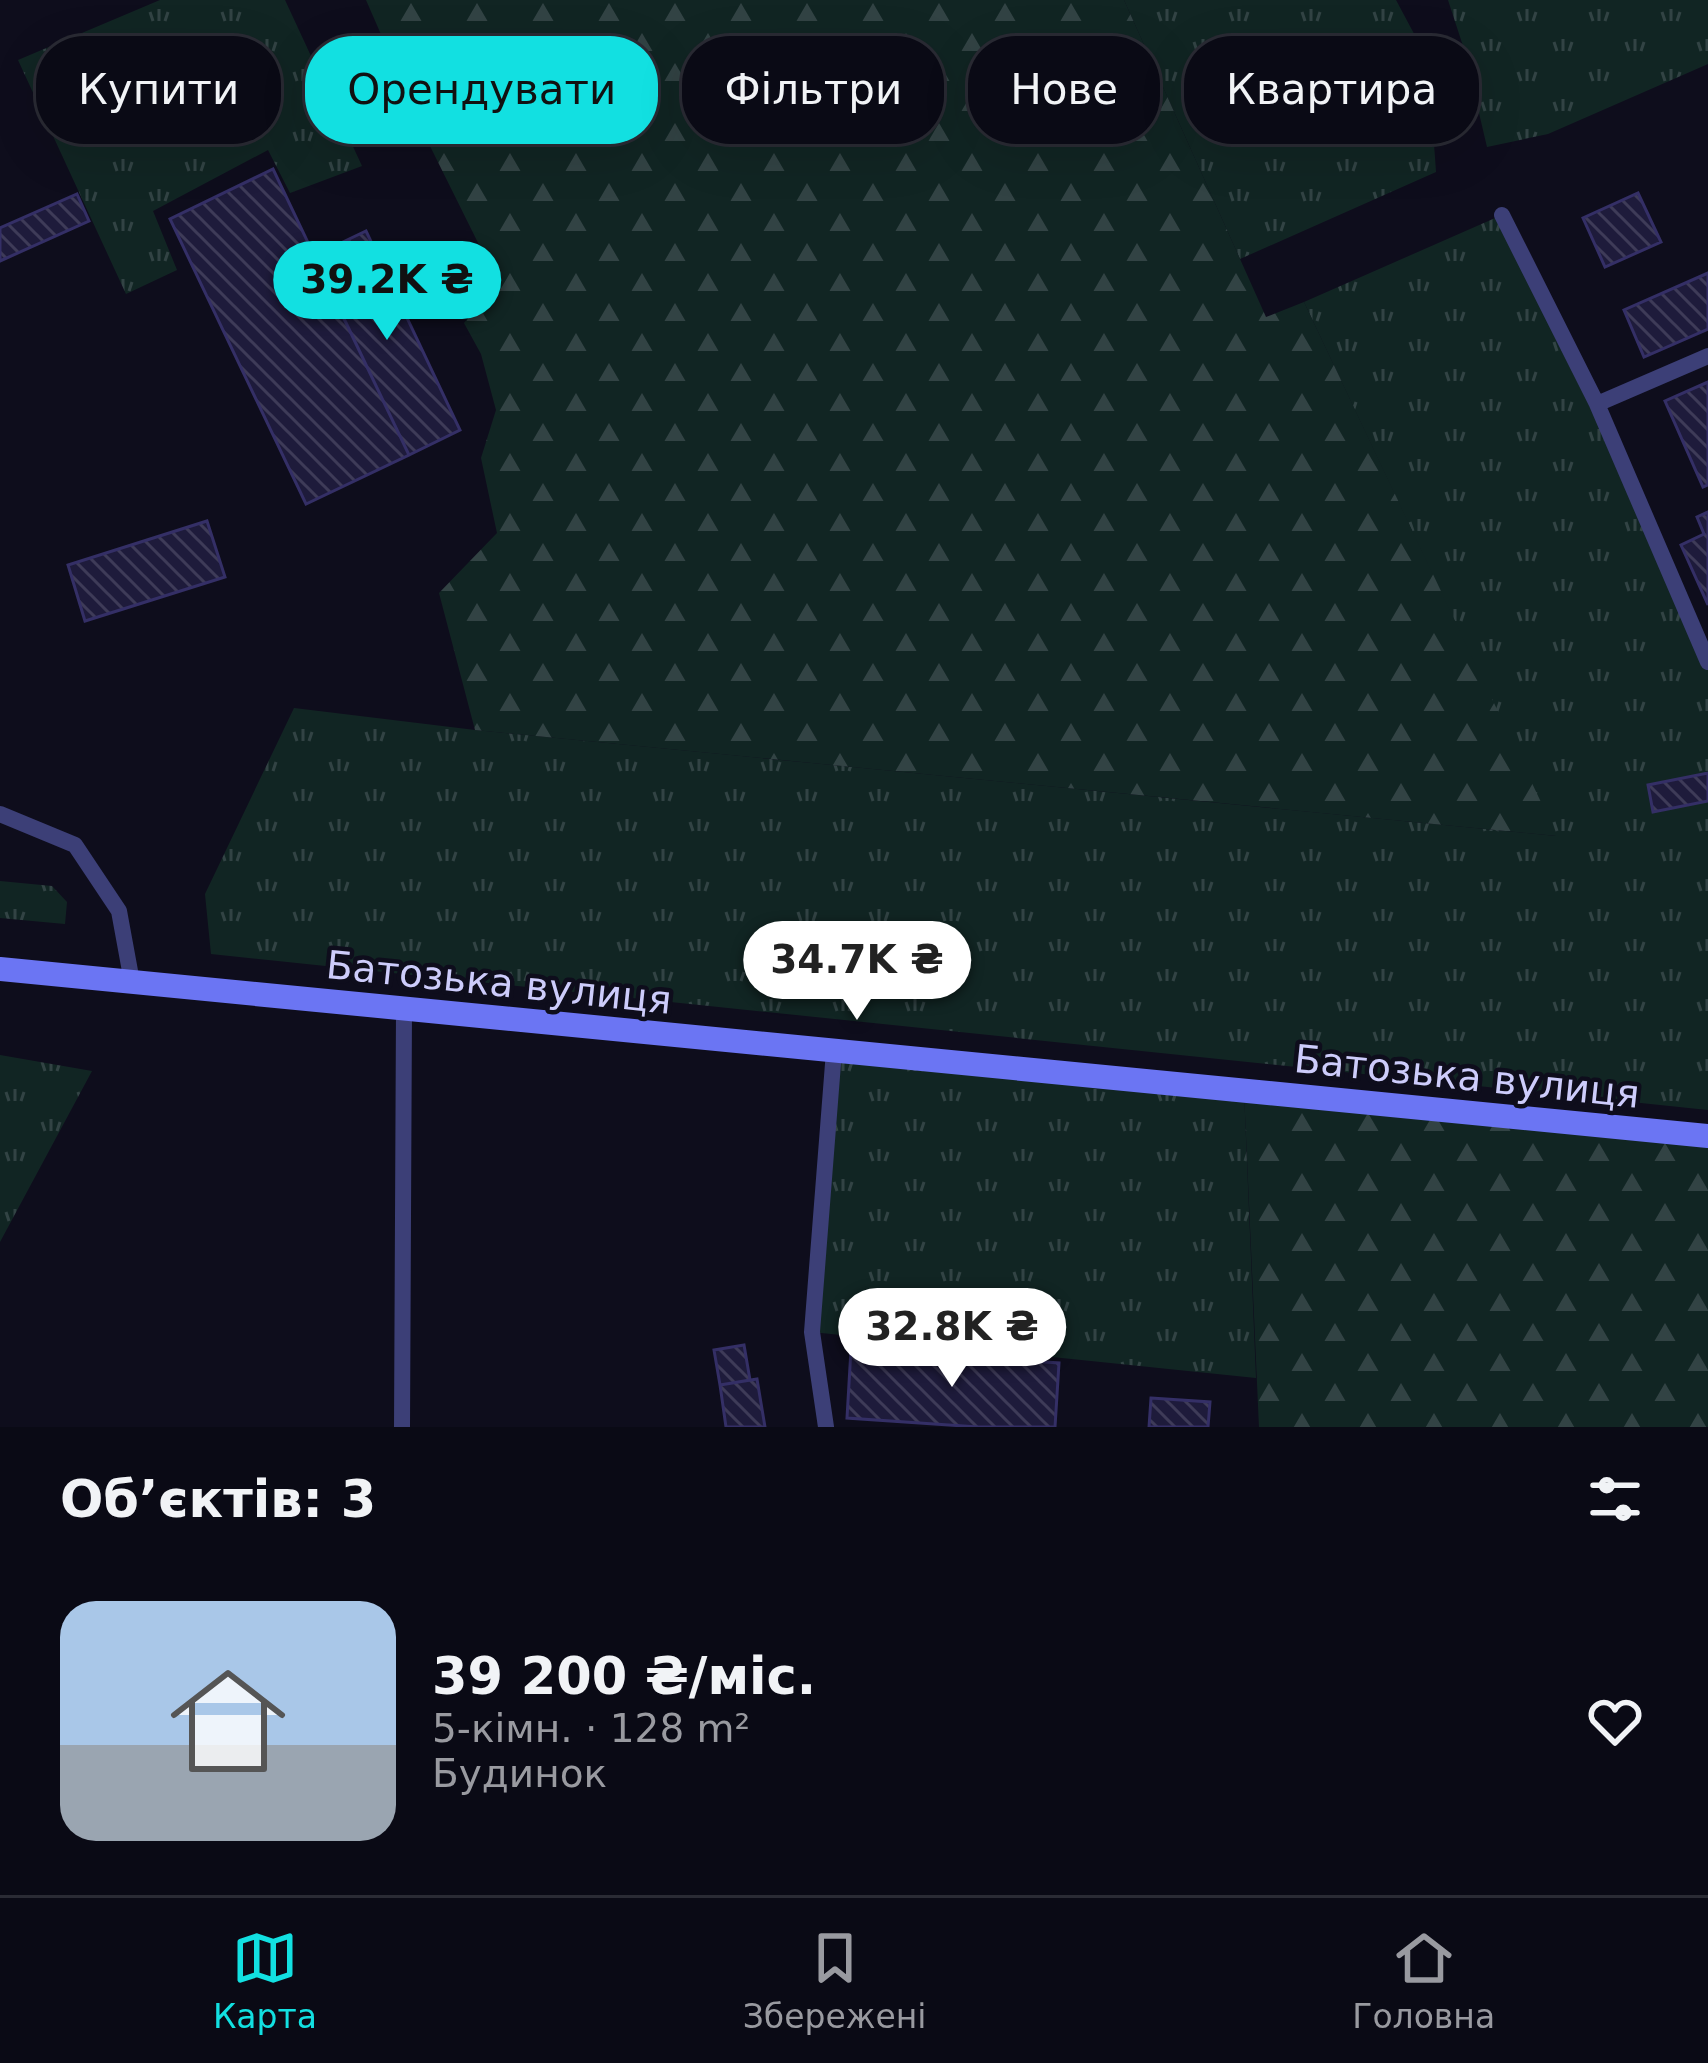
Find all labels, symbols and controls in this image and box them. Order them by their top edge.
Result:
chip: Купити [36,36,281,144]
chip: Орендувати [305,36,658,144]
chip: Фільтри [682,36,944,144]
chip: Нове [968,36,1160,144]
chip: Квартира [1184,36,1479,144]
pin: 39.2K ₴ [276,241,498,343]
text: 39.2K ₴ [300,257,474,302]
pin: 34.7K ₴ [746,921,968,1023]
text: 34.7K ₴ [770,937,944,982]
street label: Батозька вулиця [324,942,674,1023]
street label: Батозька вулиця [1292,1036,1642,1117]
pin: 32.8K ₴ [841,1288,1063,1390]
text: 32.8K ₴ [865,1304,1039,1349]
icon: filters [1582,1466,1648,1532]
text: Об’єктів: 3 [60,1470,376,1529]
text: 39 200 ₴/міс. [432,1647,816,1706]
icon: home [156,1649,300,1793]
icon: heart [1582,1688,1648,1754]
text: 5-кімн. · 128 m² [432,1706,750,1751]
text: Будинок [432,1751,607,1796]
tab: Карта [213,1925,317,2036]
tab: Збережені [743,1925,927,2036]
tab: Головна [1352,1925,1495,2036]

